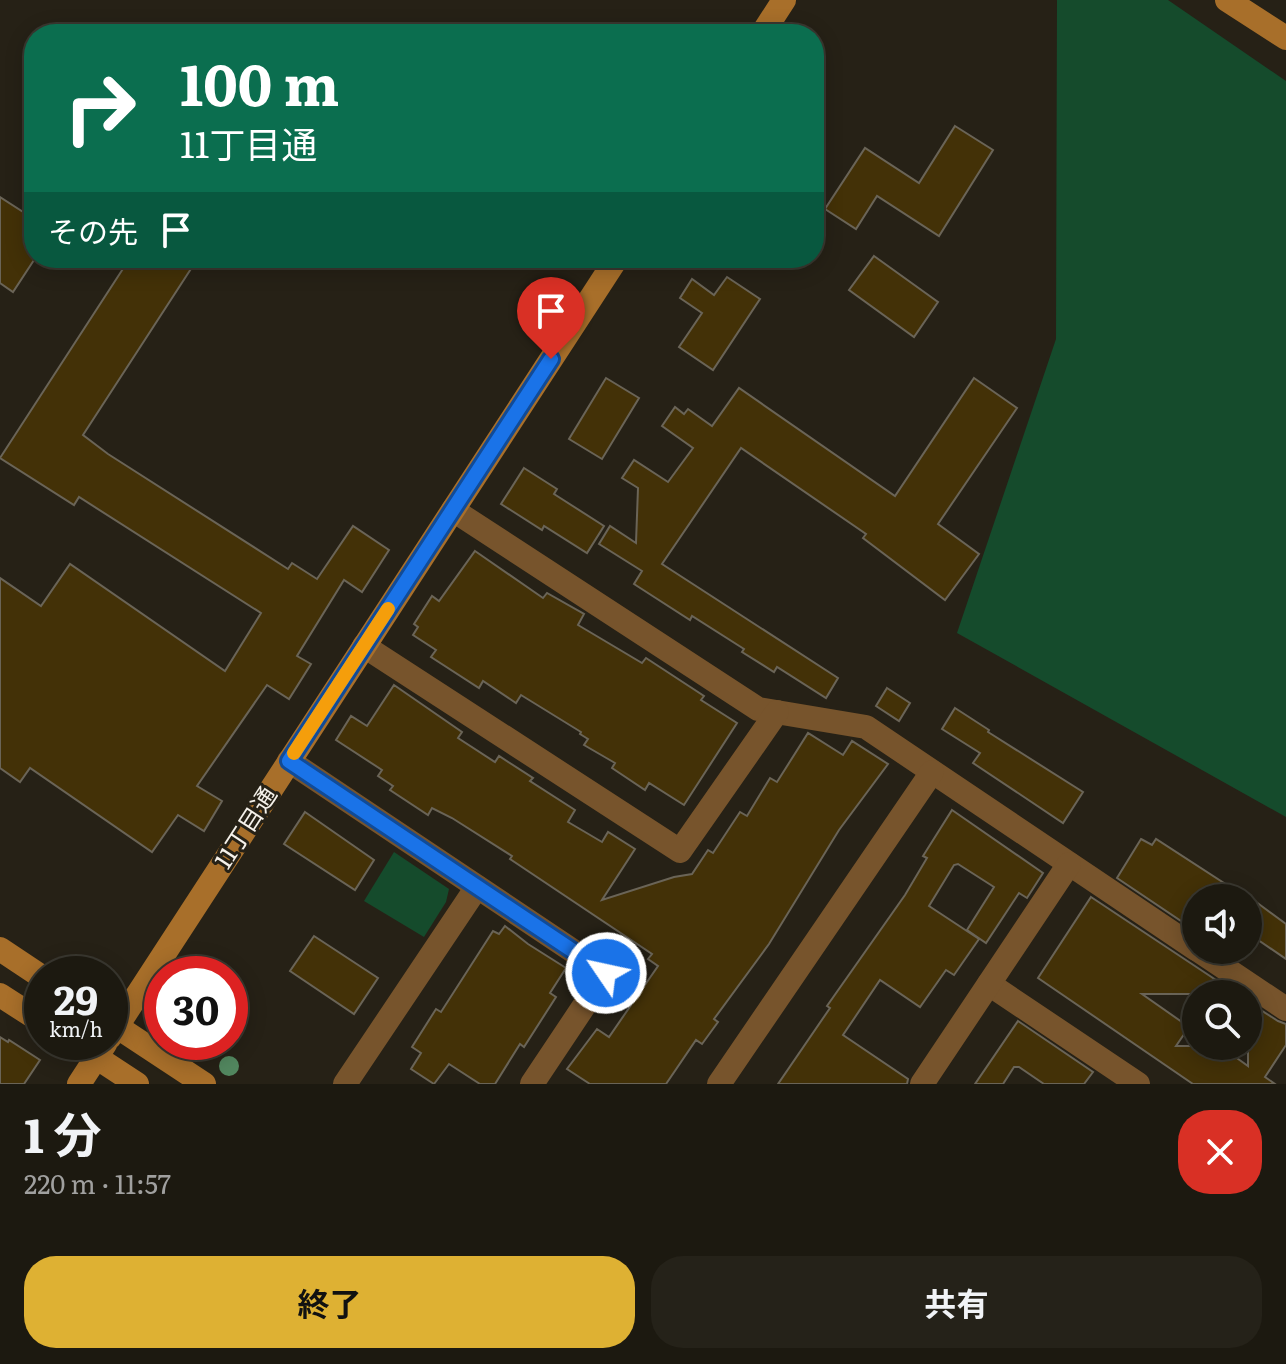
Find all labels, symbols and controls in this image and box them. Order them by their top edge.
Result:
text: 100 m [180,40,339,123]
icon: right [48,56,152,160]
text: 11丁目通 [180,116,317,169]
text: その先 [48,208,138,252]
icon: arrive [154,208,198,252]
pin [517,277,585,359]
icon: arrive [529,289,573,333]
street label: 11丁目通 [204,779,284,875]
map controls [1182,884,1262,1060]
button: sound [1182,884,1262,964]
position arrow [564,931,648,1015]
speed limit sign: 30 [144,956,248,1060]
text: 29 [54,968,98,1027]
button: search [1182,980,1262,1060]
text: km/h [49,1013,103,1043]
text: 1 分 [24,1097,101,1168]
button: close [1178,1110,1262,1194]
text: 220 m · 11:57 [24,1163,171,1202]
button: 終了 [24,1256,635,1348]
button: 共有 [651,1256,1262,1348]

